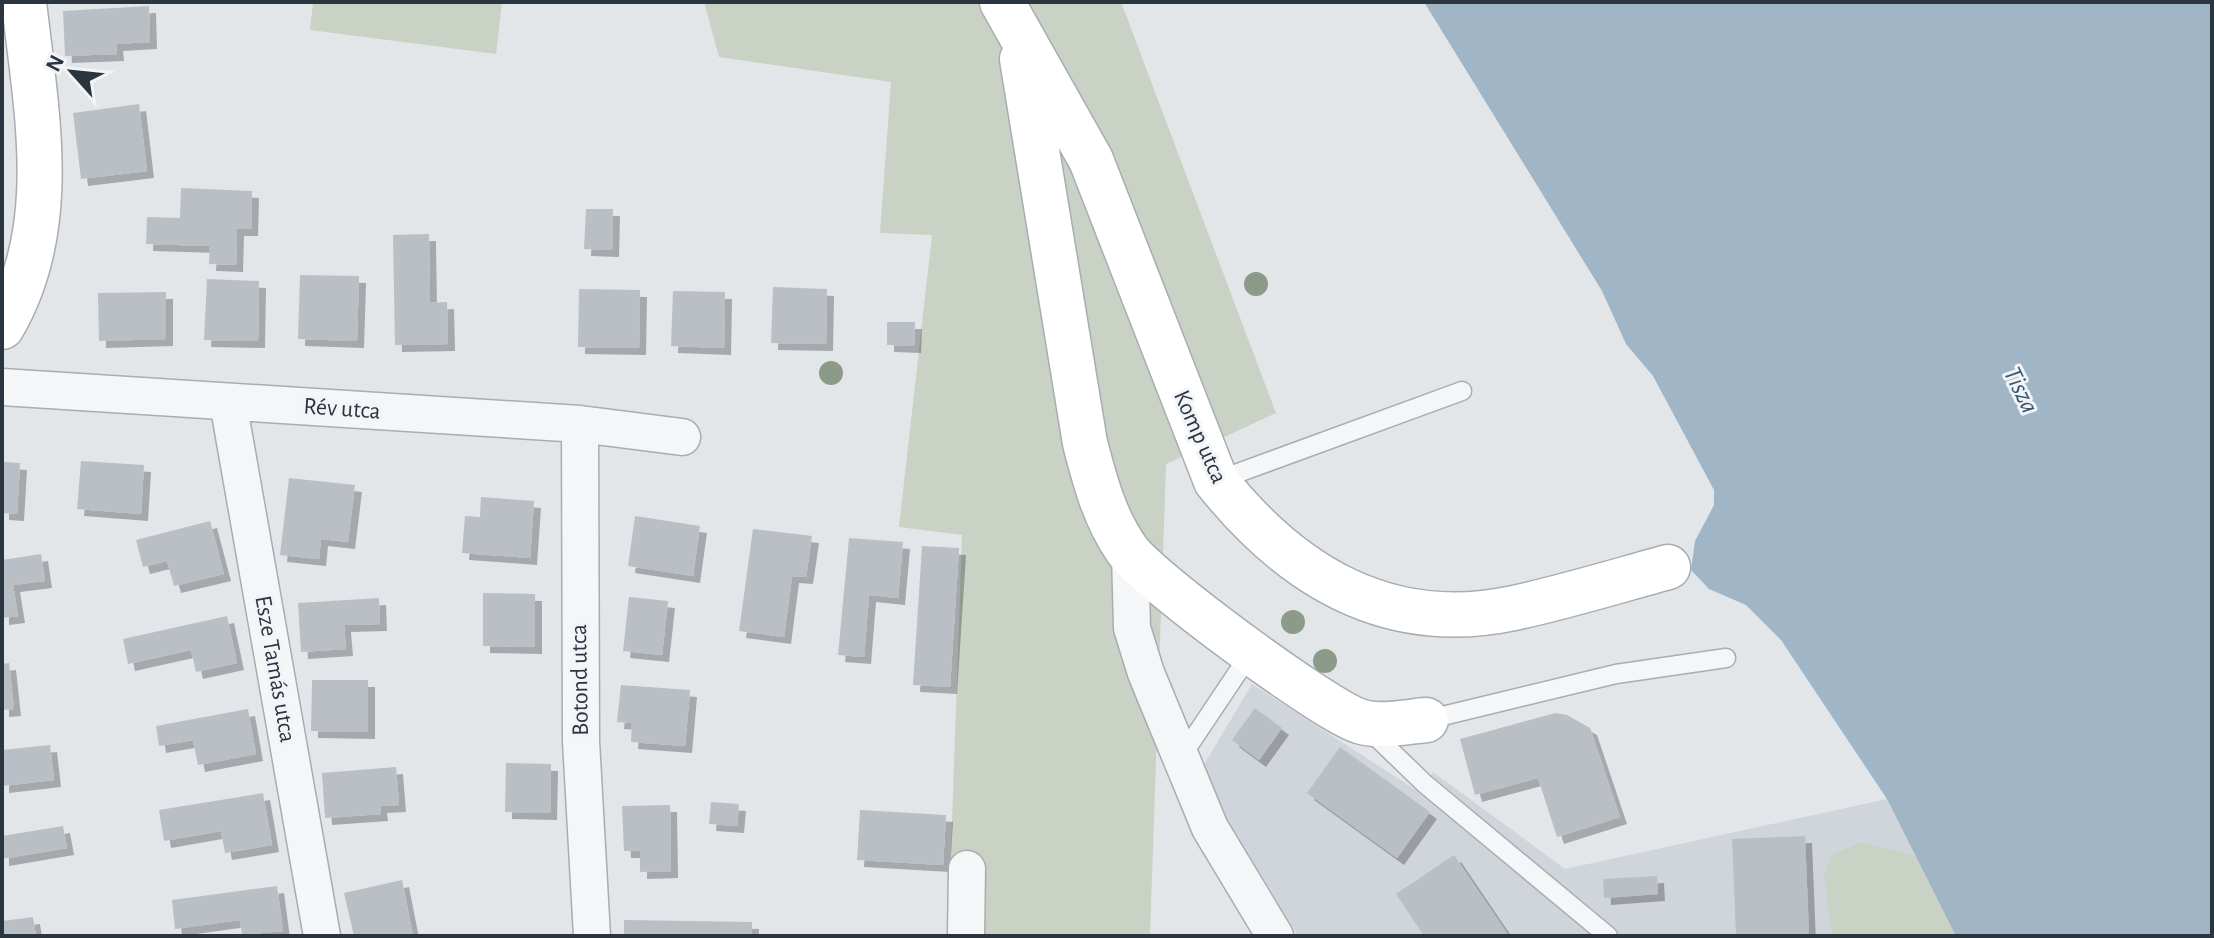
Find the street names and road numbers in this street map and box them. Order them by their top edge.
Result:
street label: Komp utca [1169,387,1231,487]
street label: Rév utca [303,394,381,424]
street label: Esze Tamás utca [250,594,300,744]
street label: Botond utca [567,624,593,736]

